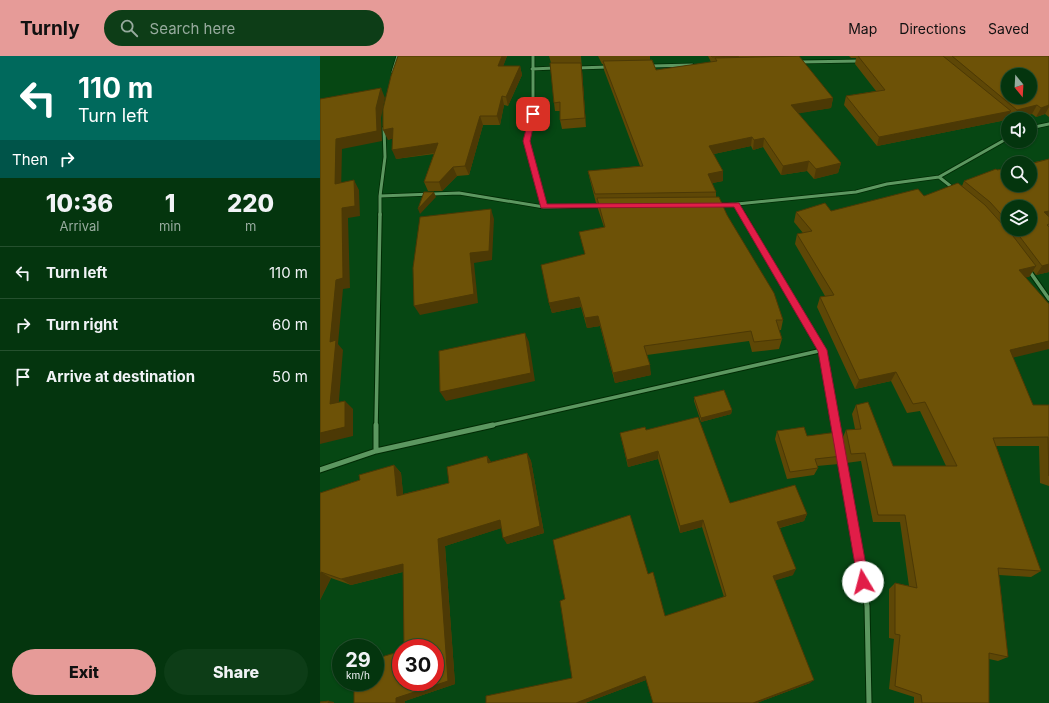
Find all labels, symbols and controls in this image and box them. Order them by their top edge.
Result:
search box [104,10,384,46]
text: Turnly [20,17,80,40]
icon: search [118,17,140,39]
text: Search here [150,19,235,38]
text: Map [848,20,877,37]
text: Directions [899,20,966,37]
text: Saved [988,20,1029,37]
north arrow [1001,68,1037,104]
map controls [1001,68,1037,236]
text: 110 m [78,71,153,105]
icon: left [12,72,64,124]
pin [516,97,550,131]
icon: arrive [522,103,544,125]
text: Turn left [78,105,148,126]
button: sound [1001,112,1037,148]
icon: right [56,148,78,170]
text: Then [12,150,48,169]
button: search [1001,156,1037,192]
text: 10:36 [46,189,113,218]
text: 1 [165,189,175,218]
text: 220 [227,189,274,218]
button: layers [1001,200,1037,236]
text: Arrival [59,218,99,234]
text: min [159,218,181,234]
text: m [245,218,256,234]
icon: left [12,262,34,284]
text: Turn left [46,263,107,282]
text: 110 m [269,263,308,282]
icon: right [12,314,34,336]
text: Turn right [46,315,118,334]
text: 60 m [272,315,308,334]
icon: arrive [12,366,34,388]
text: Arrive at destination [46,367,195,386]
text: 50 m [272,367,308,386]
position arrow [842,561,884,603]
speed limit sign: 30 [392,639,444,691]
text: 29 [345,648,371,672]
button: Exit [12,649,156,695]
button: Share [164,649,308,695]
text: km/h [346,669,370,681]

